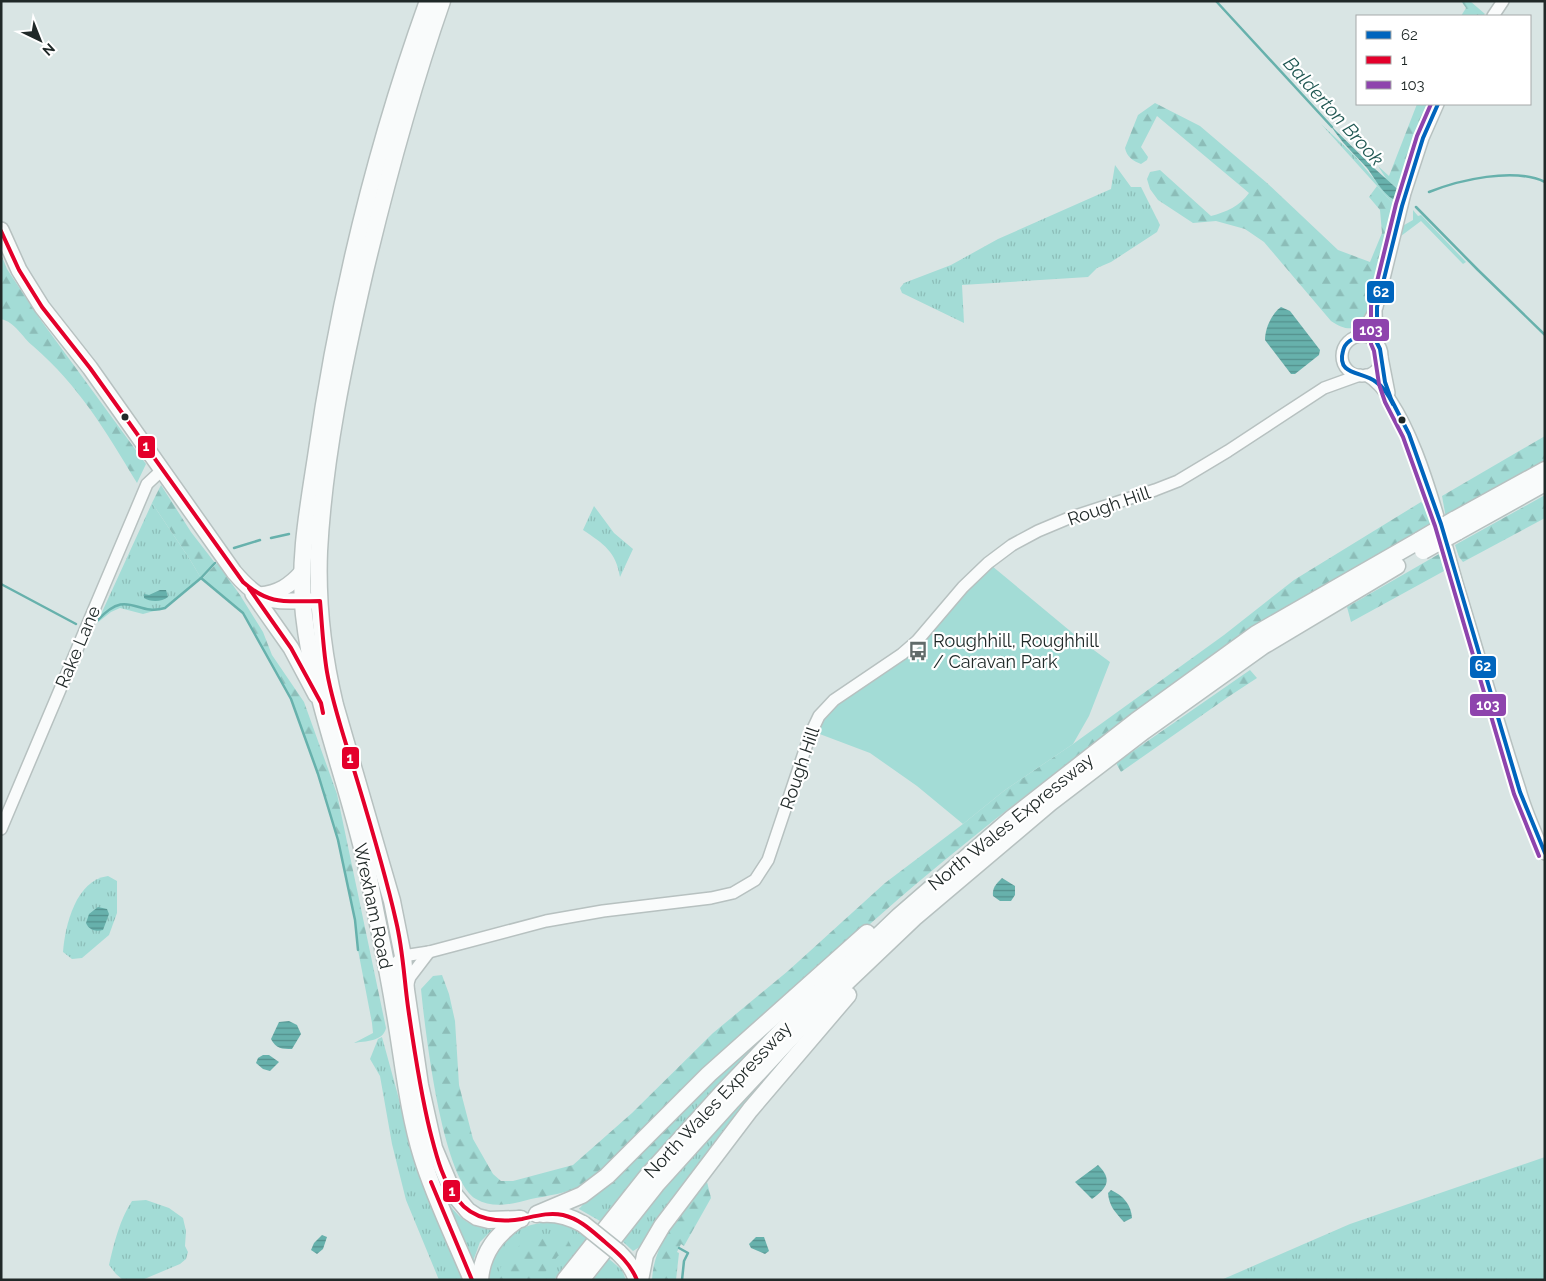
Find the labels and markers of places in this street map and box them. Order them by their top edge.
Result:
unlabelled marker [120,412,130,422]
unlabelled marker [1397,415,1407,425]
place label: Roughhill, Roughhill / Caravan Park [933,630,1099,672]
bus stop icon: Roughhill, Roughhill / Caravan Park [907,640,929,662]

